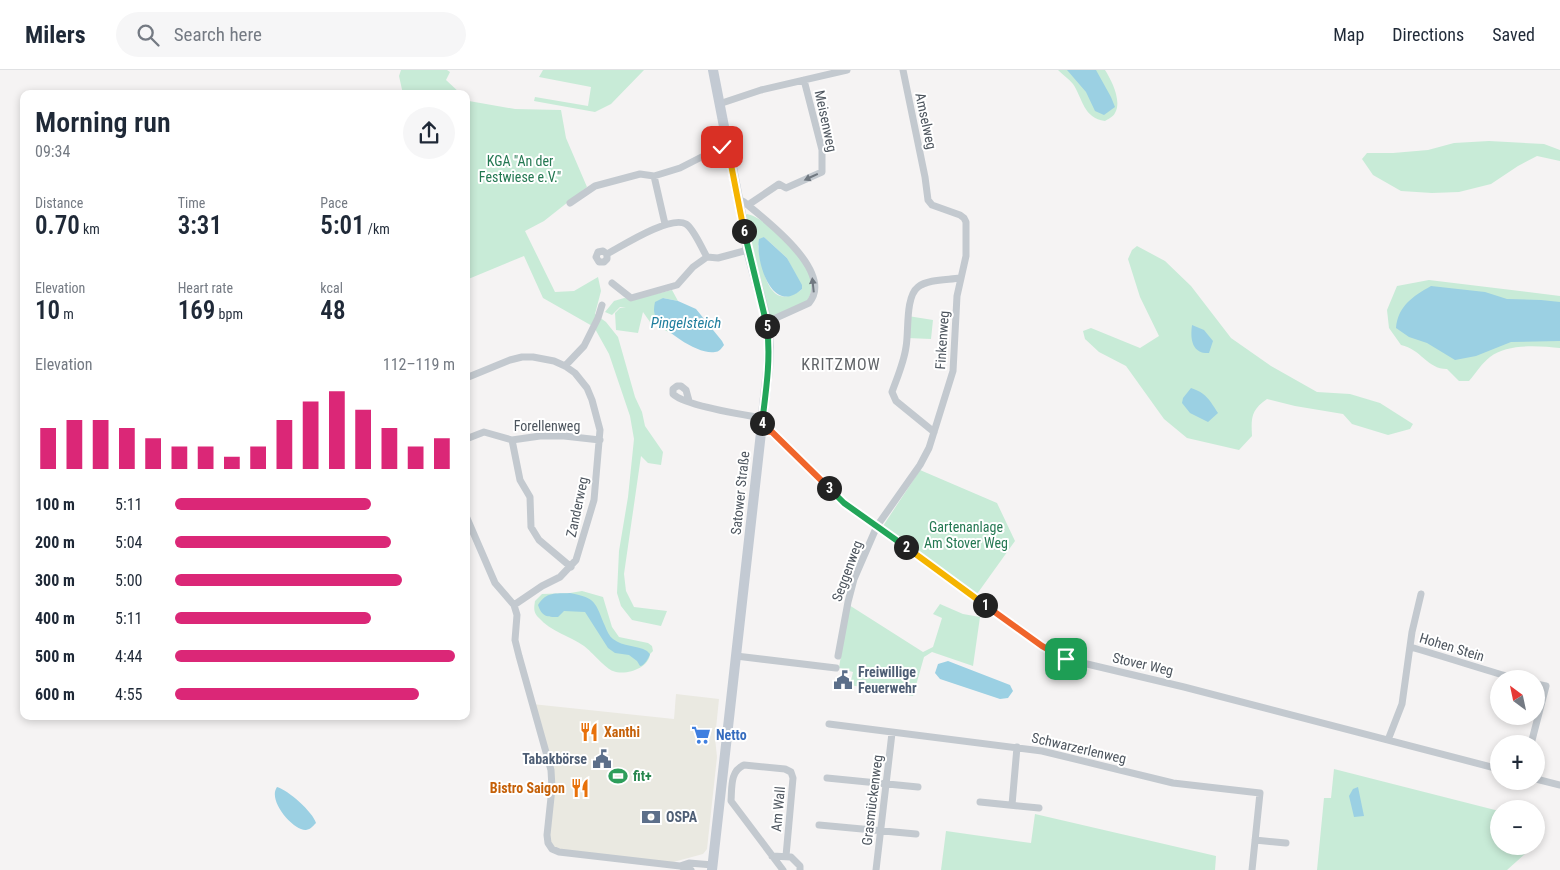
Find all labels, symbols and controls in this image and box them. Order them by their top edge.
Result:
search box [116,12,466,57]
text: Milers [25,21,86,49]
icon: search [134,21,162,49]
text: Search here [174,23,262,46]
text: Map [1333,24,1364,45]
text: Directions [1392,24,1464,45]
text: Saved [1492,24,1535,45]
street label: Meisenweg [812,89,840,153]
street label: Amselweg [912,91,940,151]
text: Morning run [35,106,171,139]
button: share [403,107,455,159]
pin [701,126,743,168]
icon: check [708,133,736,161]
text: 09:34 [35,142,70,161]
park label: KGA "An der Festwiese e.V." [479,153,561,185]
one-way arrow [804,173,818,181]
text: Distance [35,195,83,211]
text: Time [178,195,205,211]
text: Pace [320,195,348,211]
text: 0.70 [35,211,80,240]
text: 3:31 [178,211,222,240]
text: 5:01 [320,211,365,240]
pin: 6 [732,218,756,244]
text: km [80,221,100,237]
text: /km [365,221,390,237]
text: 6 [741,223,748,239]
one-way arrow [809,276,817,292]
text: Elevation [35,280,85,296]
text: Heart rate [178,280,233,296]
text: kcal [320,280,343,296]
text: 10 [35,296,60,325]
text: 169 [178,296,215,325]
text: 48 [320,296,345,325]
text: m [60,306,74,322]
text: bpm [215,306,243,322]
street label: Finkenweg [932,310,952,370]
water label: Pingelsteich [651,314,721,332]
pin: 5 [754,314,780,338]
text: 5 [764,318,771,334]
text: Elevation [35,355,93,374]
text: 112–119 m [383,355,455,374]
district label: KRITZMOW [801,355,881,374]
pin: 4 [750,410,774,436]
text: 4 [759,415,766,431]
street label: Forellenweg [514,418,580,434]
street label: Satower Straße [728,450,752,536]
street label: Zanderweg [563,475,591,539]
pin: 3 [816,476,842,500]
text: 3 [826,480,833,496]
text: 100 m [35,495,75,514]
text: 5:11 [115,495,142,514]
park label: Gartenanlage Am Stover Weg [924,519,1008,551]
text: 200 m [35,533,75,552]
text: 5:04 [115,533,142,552]
pin: 2 [894,534,918,560]
street label: Seggenweg [829,538,865,604]
text: 2 [903,539,910,555]
text: 300 m [35,571,75,590]
text: 5:00 [115,571,142,590]
pin: 1 [972,592,998,618]
text: 1 [982,597,989,613]
text: 400 m [35,609,75,628]
text: 5:11 [115,609,142,628]
street label: Hohen Stein [1418,630,1486,664]
pin [1045,638,1087,680]
icon: arrive [1052,645,1080,673]
text: 500 m [35,647,75,666]
text: 4:44 [115,647,142,666]
street label: Stover Weg [1111,649,1175,679]
place label: Freiwillige Feuerwehr [858,664,917,696]
public building icon: Freiwillige Feuerwehr [832,669,854,691]
north arrow [1490,670,1545,725]
map controls [1490,670,1545,855]
text: 600 m [35,685,75,704]
text: 4:55 [115,685,142,704]
restaurant icon: Xanthi [578,721,600,743]
place label: Xanthi [604,724,640,740]
supermarket icon: Netto [690,724,712,746]
place label: Netto [716,727,747,743]
street label: Schwarzerlenweg [1030,729,1128,767]
button: + [1490,735,1545,790]
public building icon: Tabakbörse [591,748,613,770]
place label: Tabakbörse [522,751,587,767]
street label: Grasmückenweg [859,754,885,846]
sports icon: fit+ [607,765,629,787]
place label: fit+ [633,768,652,784]
restaurant icon: Bistro Saigon [569,777,591,799]
place label: Bistro Saigon [490,780,565,796]
street label: Am Wall [768,786,788,832]
button: − [1490,800,1545,855]
bank icon: OSPA [640,806,662,828]
place label: OSPA [666,809,698,825]

